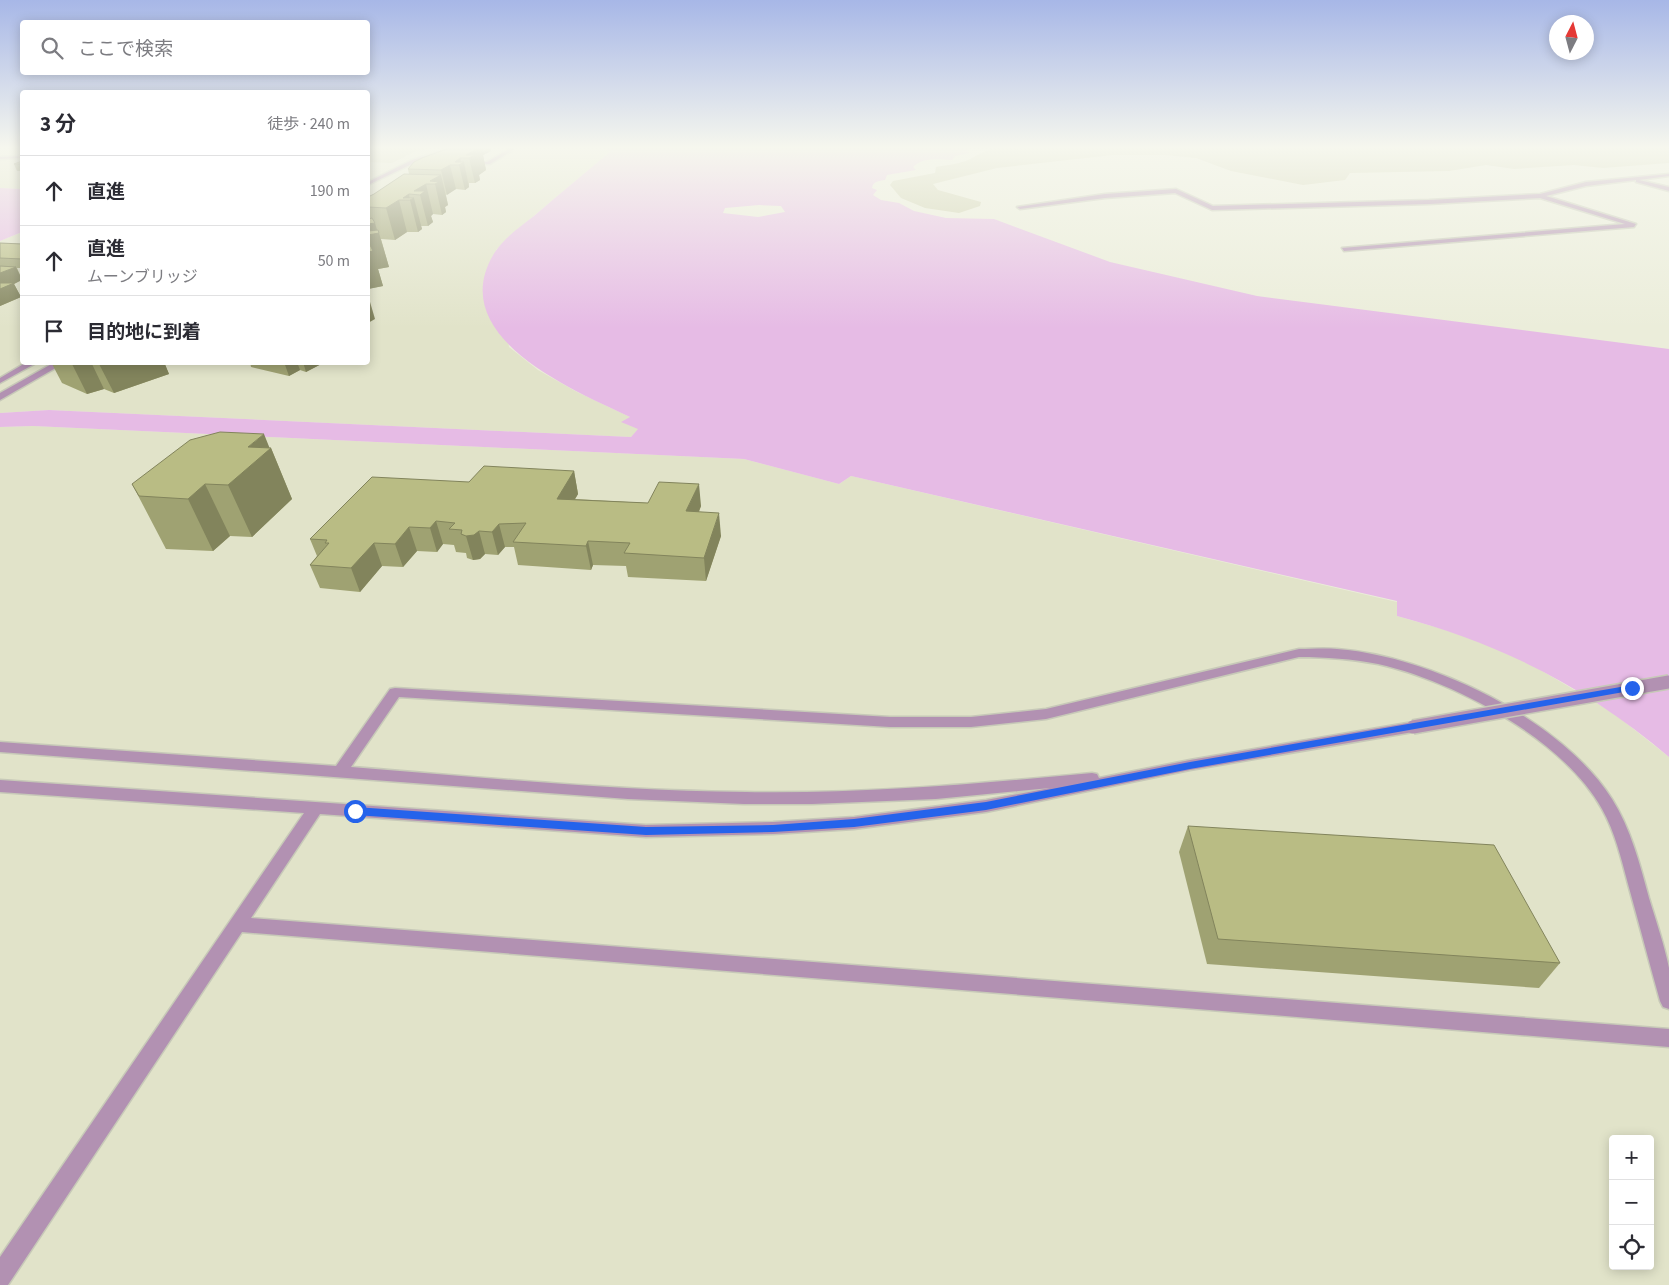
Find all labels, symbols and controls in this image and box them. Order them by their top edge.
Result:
north arrow [1549,15,1594,60]
search box [20,20,370,75]
icon: search [38,34,66,62]
text: ここで検索 [78,36,173,63]
text: 3 分 [40,109,76,139]
text: 徒歩 · 240 m [267,113,350,135]
icon: ahead [40,177,68,205]
text: 直進 [87,179,125,206]
text: 190 m [310,180,350,202]
text: 直進 [87,236,125,263]
icon: ahead [40,247,68,275]
text: 50 m [318,250,350,272]
text: ムーンブリッジ [87,266,198,288]
icon: arrive [40,317,68,345]
text: 目的地に到着 [87,319,201,346]
route end [1621,677,1644,700]
route start [344,800,367,823]
map controls [1609,1135,1654,1270]
button: + [1609,1135,1654,1180]
button: − [1609,1180,1654,1225]
button: locate [1609,1225,1654,1270]

